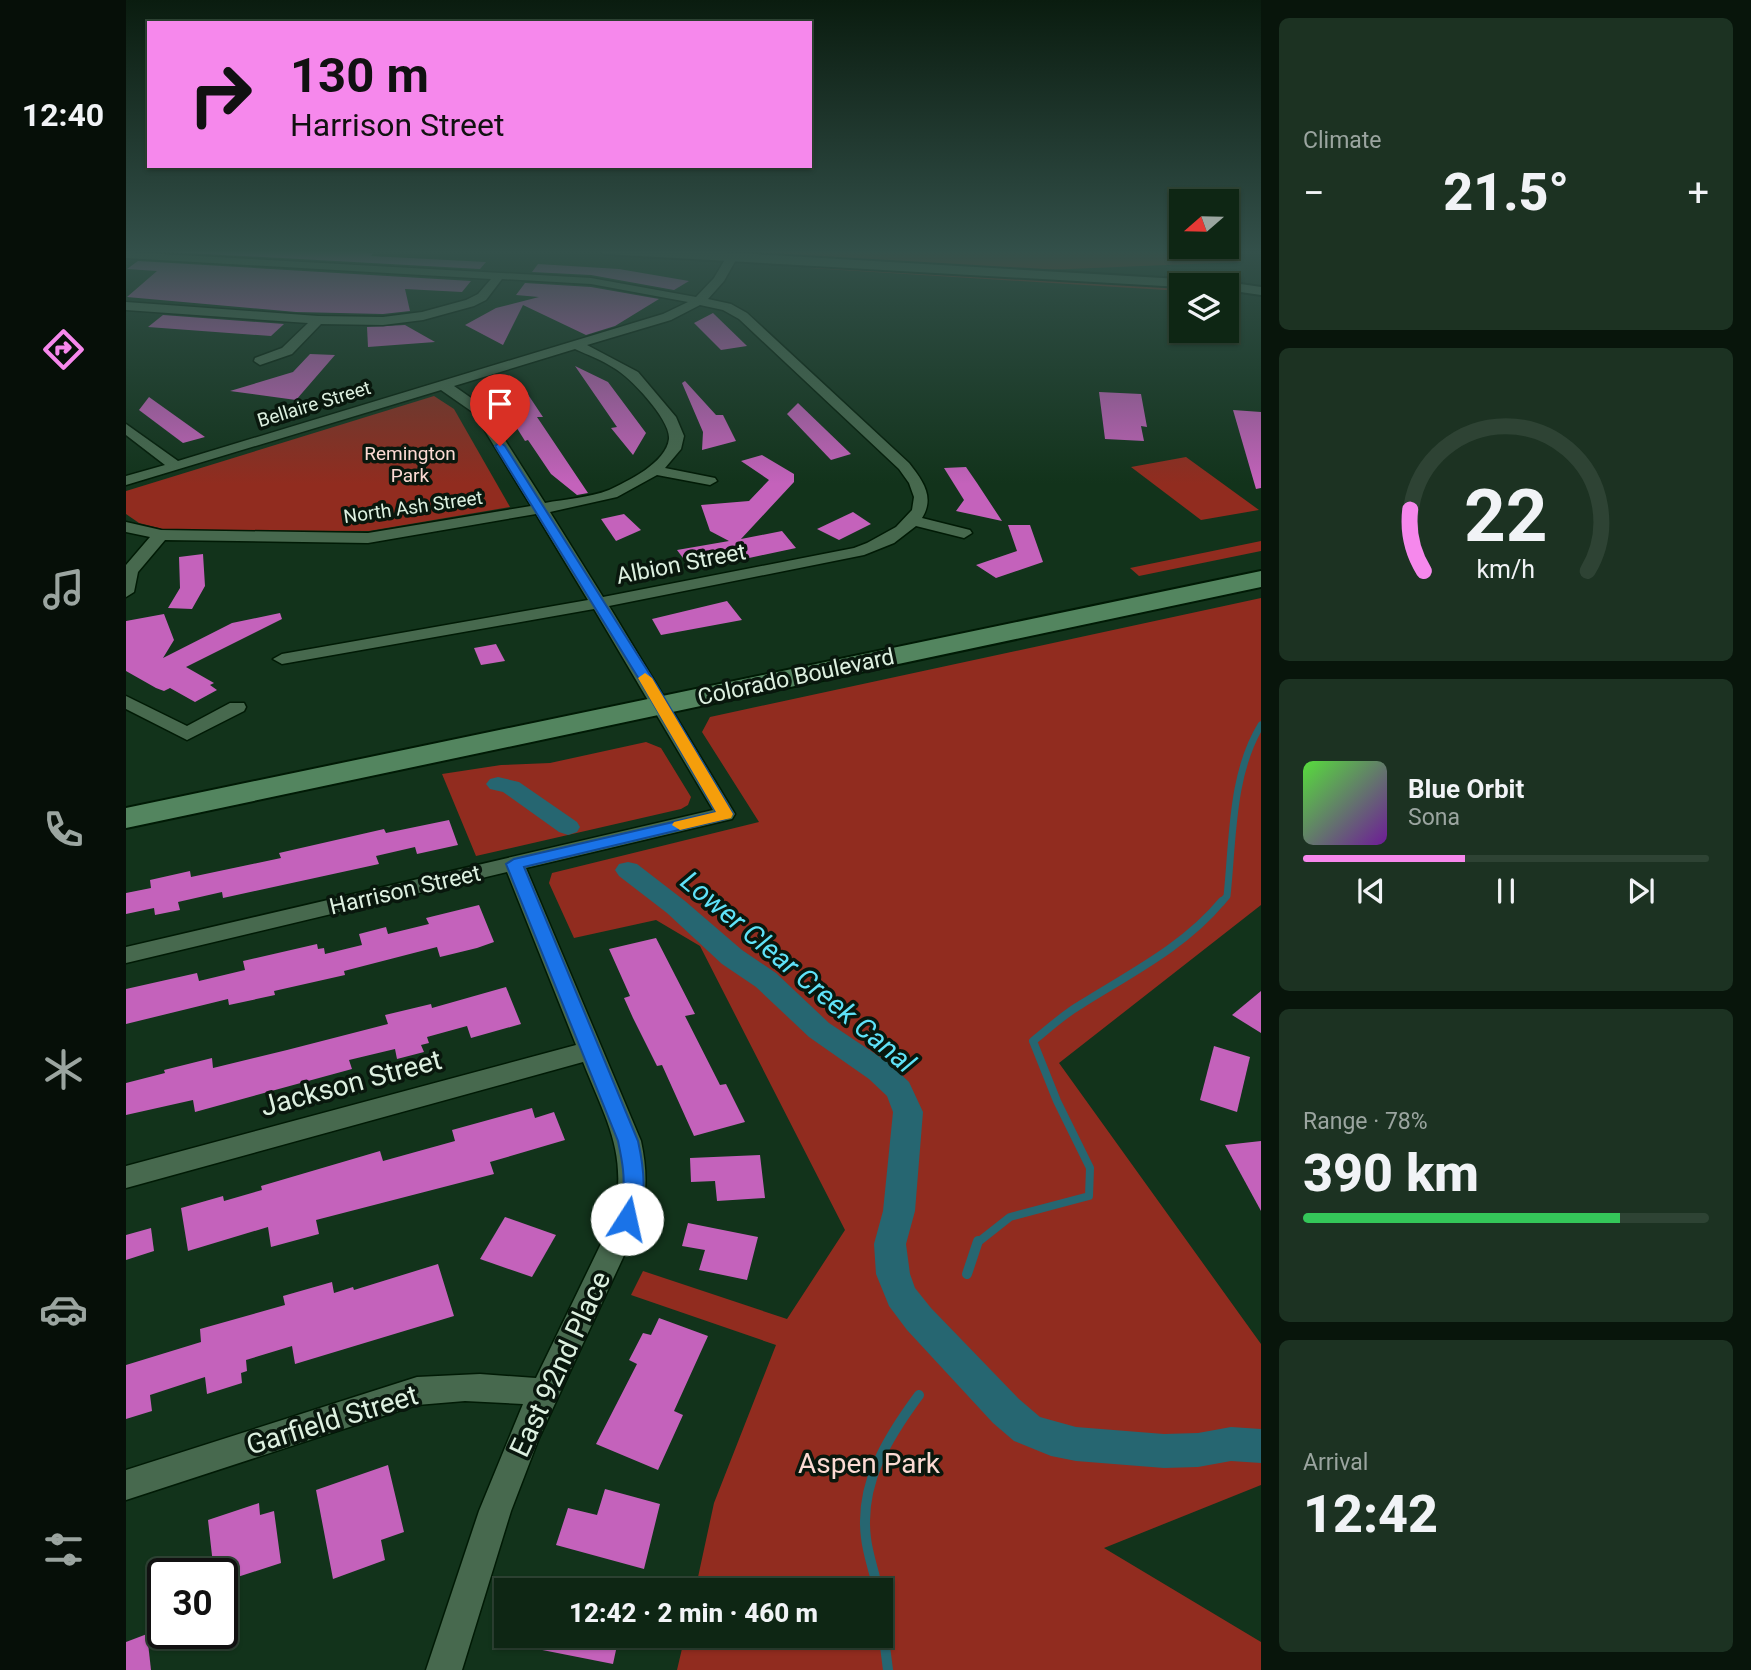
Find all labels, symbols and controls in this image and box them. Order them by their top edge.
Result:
text: 130 m [290,47,429,104]
icon: right [175,49,266,140]
text: 12:40 [22,96,104,134]
text: Harrison Street [290,106,505,144]
text: Climate [1303,127,1382,154]
text: 21.5° [1443,162,1569,223]
text: − [1303,171,1325,215]
text: + [1687,171,1709,215]
north arrow [1169,189,1239,259]
map controls [1169,189,1239,343]
button: layers [1169,273,1239,343]
icon: directions [39,325,88,374]
pin [470,374,530,446]
street label: Bellaire Street [255,376,373,432]
icon: arrive [481,385,519,423]
park label: Remington Park [364,442,456,487]
text: 22 [1464,473,1548,559]
street label: North Ash Street [342,486,484,528]
street label: Albion Street [614,538,748,590]
text: km/h [1477,554,1535,583]
icon: music [39,565,88,614]
street label: Colorado Boulevard [695,643,897,711]
text: Blue Orbit [1408,774,1524,804]
text: Sona [1408,804,1460,831]
icon: phone [39,805,88,854]
street label: Harrison Street [327,860,483,920]
water label: Lower Clear Creek Canal [674,864,922,1080]
icon: previous [1352,872,1390,910]
icon: pause [1487,872,1525,910]
icon: next [1622,872,1660,910]
street label: Jackson Street [257,1043,445,1123]
icon: climate [39,1045,88,1094]
text: Range · 78% [1303,1108,1428,1135]
text: 390 km [1303,1143,1479,1204]
position arrow [590,1182,664,1256]
street label: East 92nd Place [503,1266,617,1462]
icon: car [39,1285,88,1334]
street label: Garfield Street [242,1378,422,1462]
park label: Aspen Park [798,1447,941,1480]
text: Arrival [1303,1449,1368,1476]
text: 12:42 [1303,1484,1438,1545]
icon: filters [39,1525,88,1574]
speed limit sign: 30 [147,1558,238,1649]
text: 12:42 · 2 min · 460 m [569,1598,818,1628]

